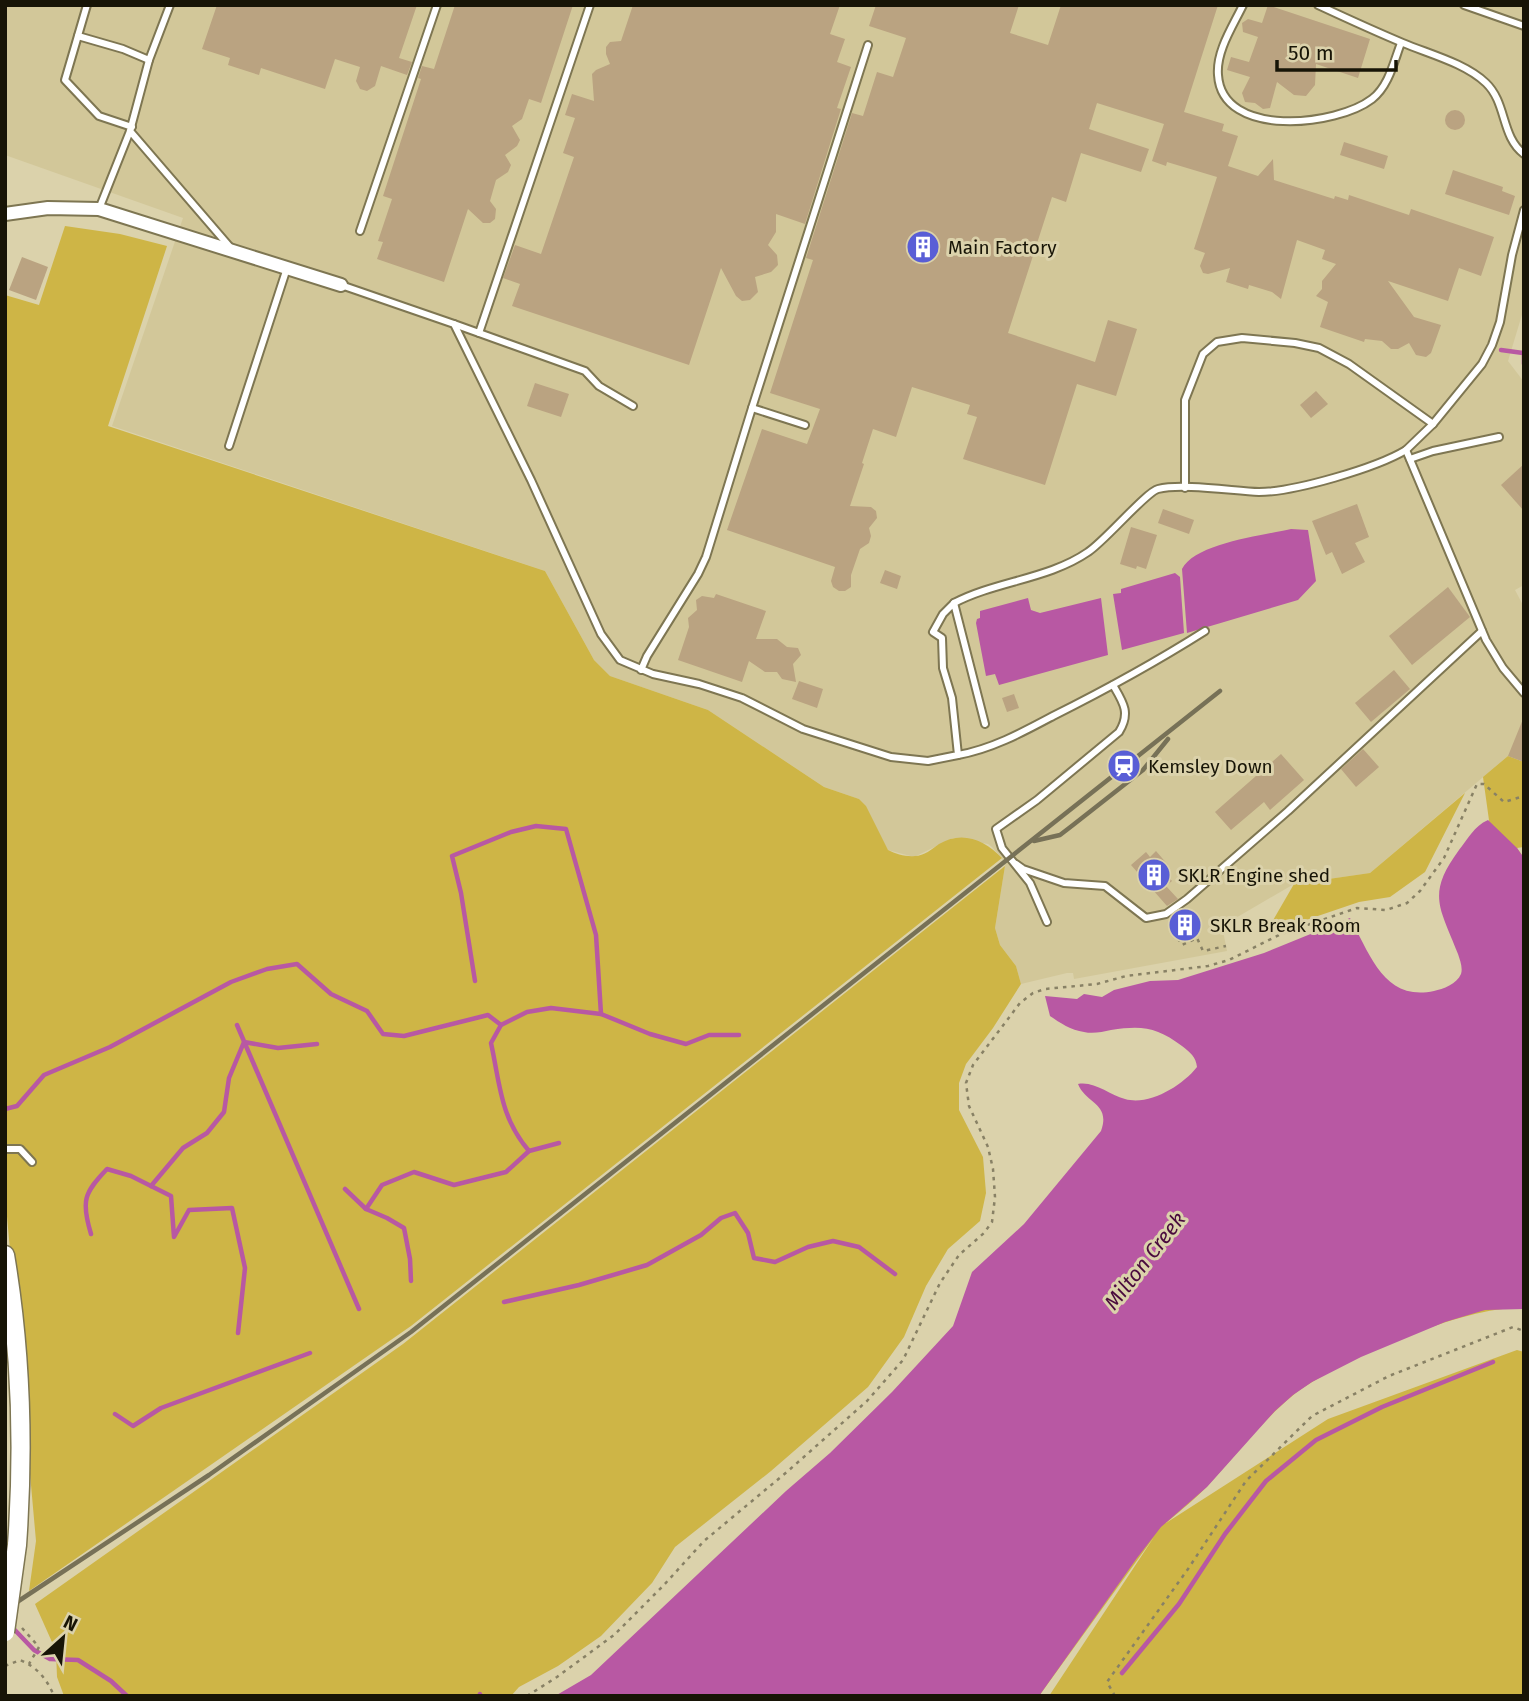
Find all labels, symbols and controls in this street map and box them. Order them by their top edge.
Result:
scale bar [1277,28,1396,72]
text: 50 m [1288,40,1334,66]
building icon: Main Factory [904,228,942,266]
place label: Main Factory [948,236,1057,259]
station icon: Kemsley Down [1105,747,1143,785]
place label: Kemsley Down [1148,755,1273,778]
building icon: SKLR Engine shed [1135,856,1173,894]
place label: SKLR Engine shed [1178,864,1330,887]
building icon: SKLR Break Room [1166,906,1204,944]
place label: SKLR Break Room [1210,914,1361,937]
water label: Milton Creek [1099,1207,1191,1315]
north arrow [28,1603,98,1673]
text: N [60,1610,81,1636]

